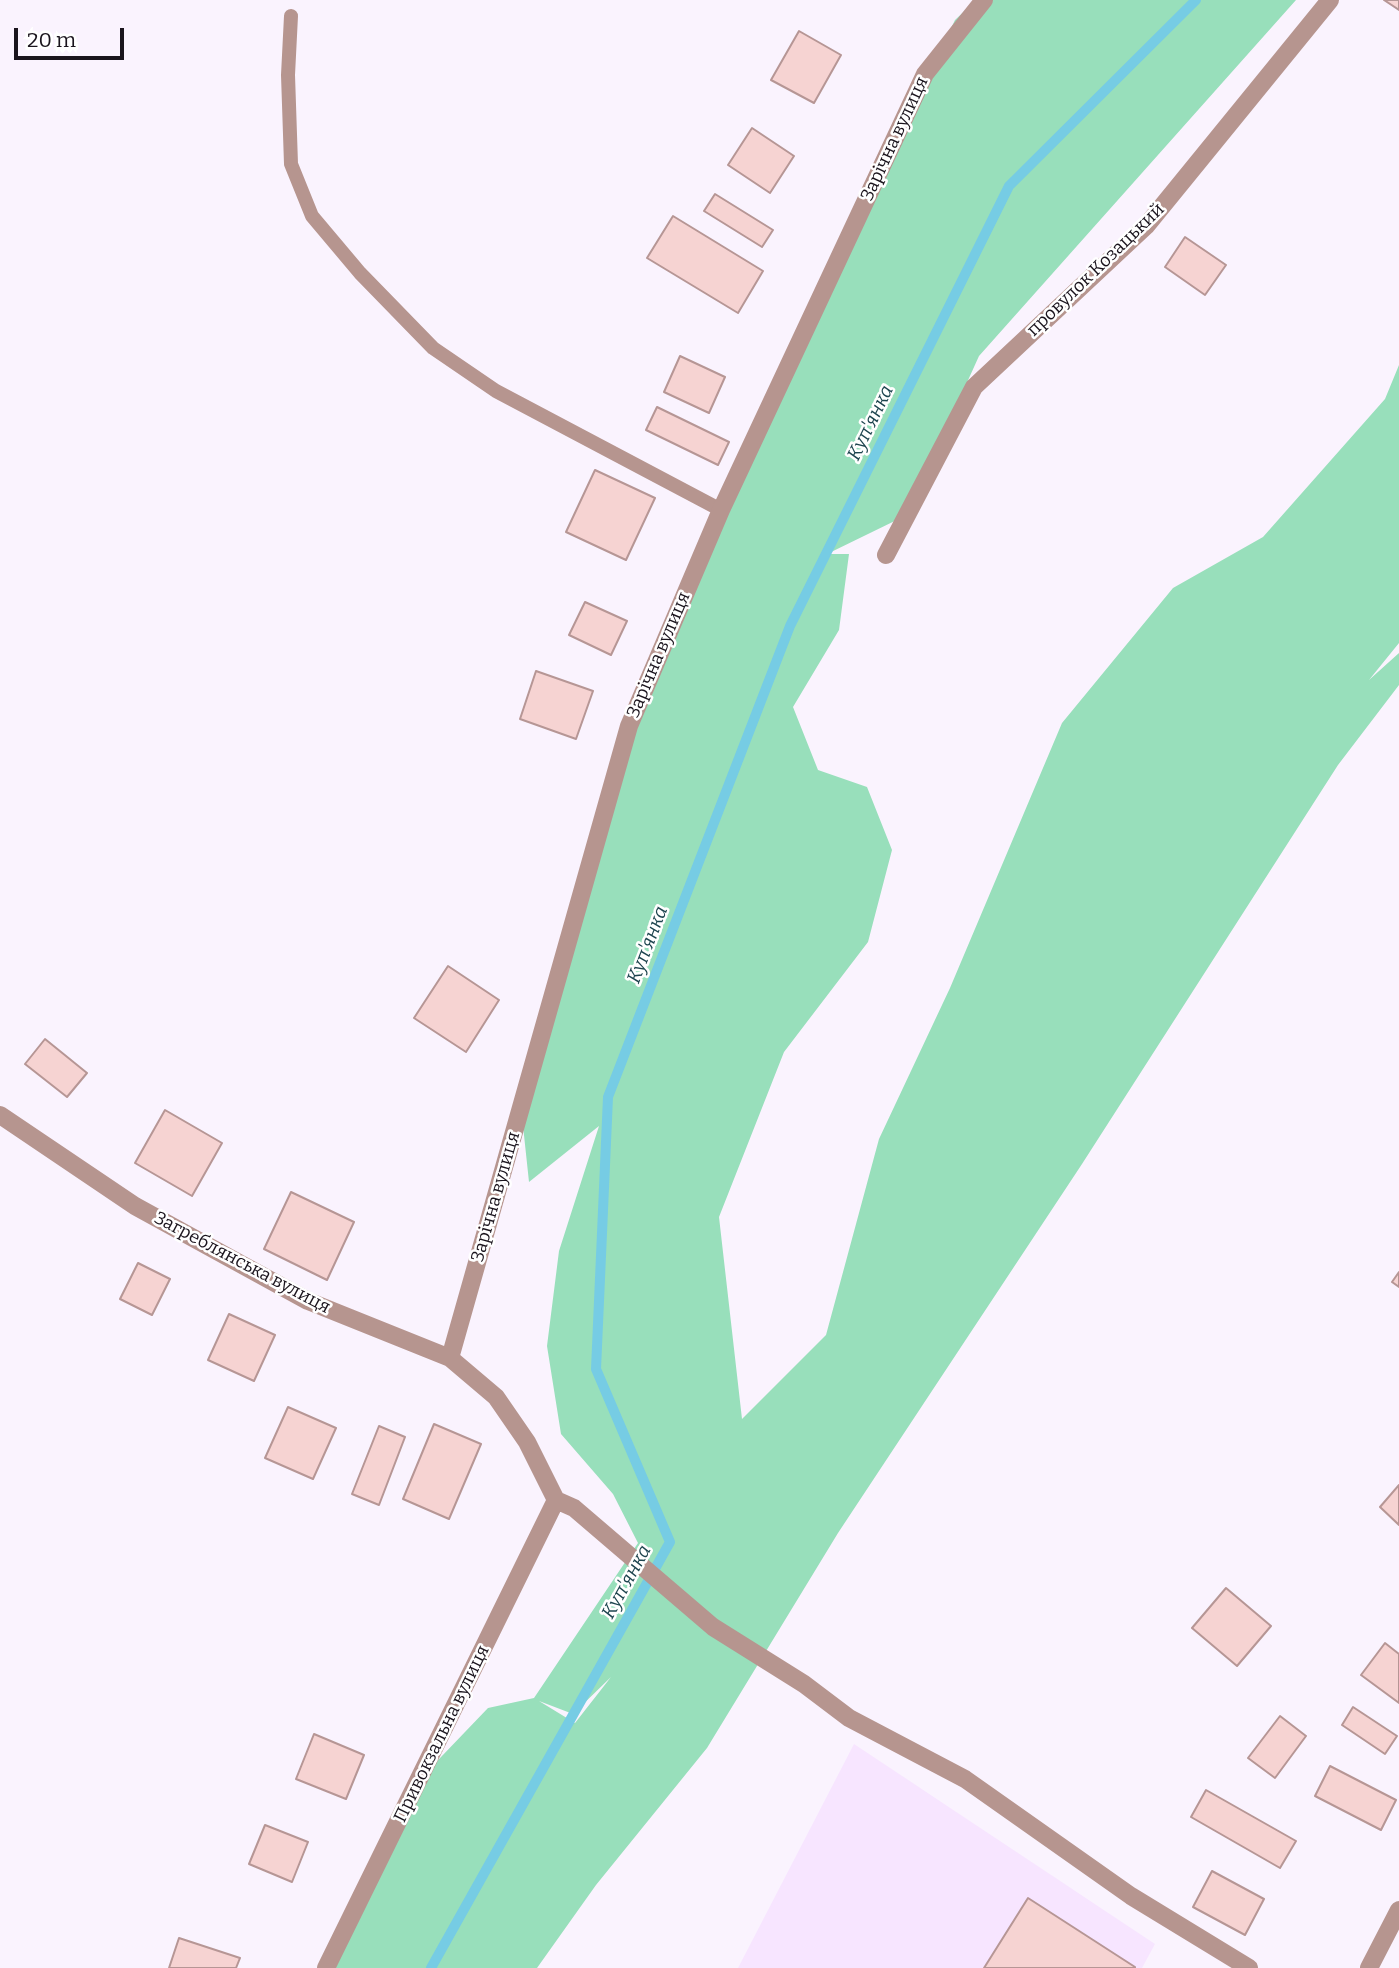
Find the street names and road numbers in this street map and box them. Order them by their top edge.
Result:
street label: Зарічна вулиця [857,73,933,205]
street label: провулок Козацький [1023,199,1169,341]
street label: Зарічна вулиця [623,589,695,721]
street label: Зарічна вулиця [467,1129,525,1265]
street label: Загреблянська вулиця [150,1207,334,1319]
street label: Привокзальна вулиця [390,1642,494,1826]

